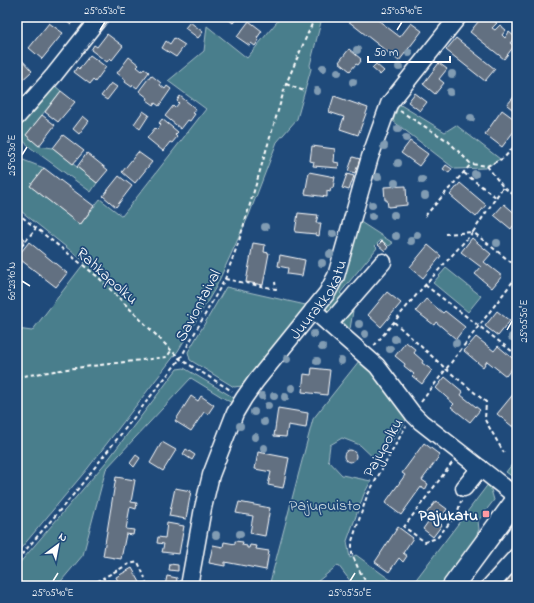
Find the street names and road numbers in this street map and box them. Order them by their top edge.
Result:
street label: Rahkapolku [70,242,143,311]
street label: Juurakkokatu [284,257,354,345]
street label: Saviontaival [170,265,228,346]
street label: Pajupolku [358,414,410,482]

